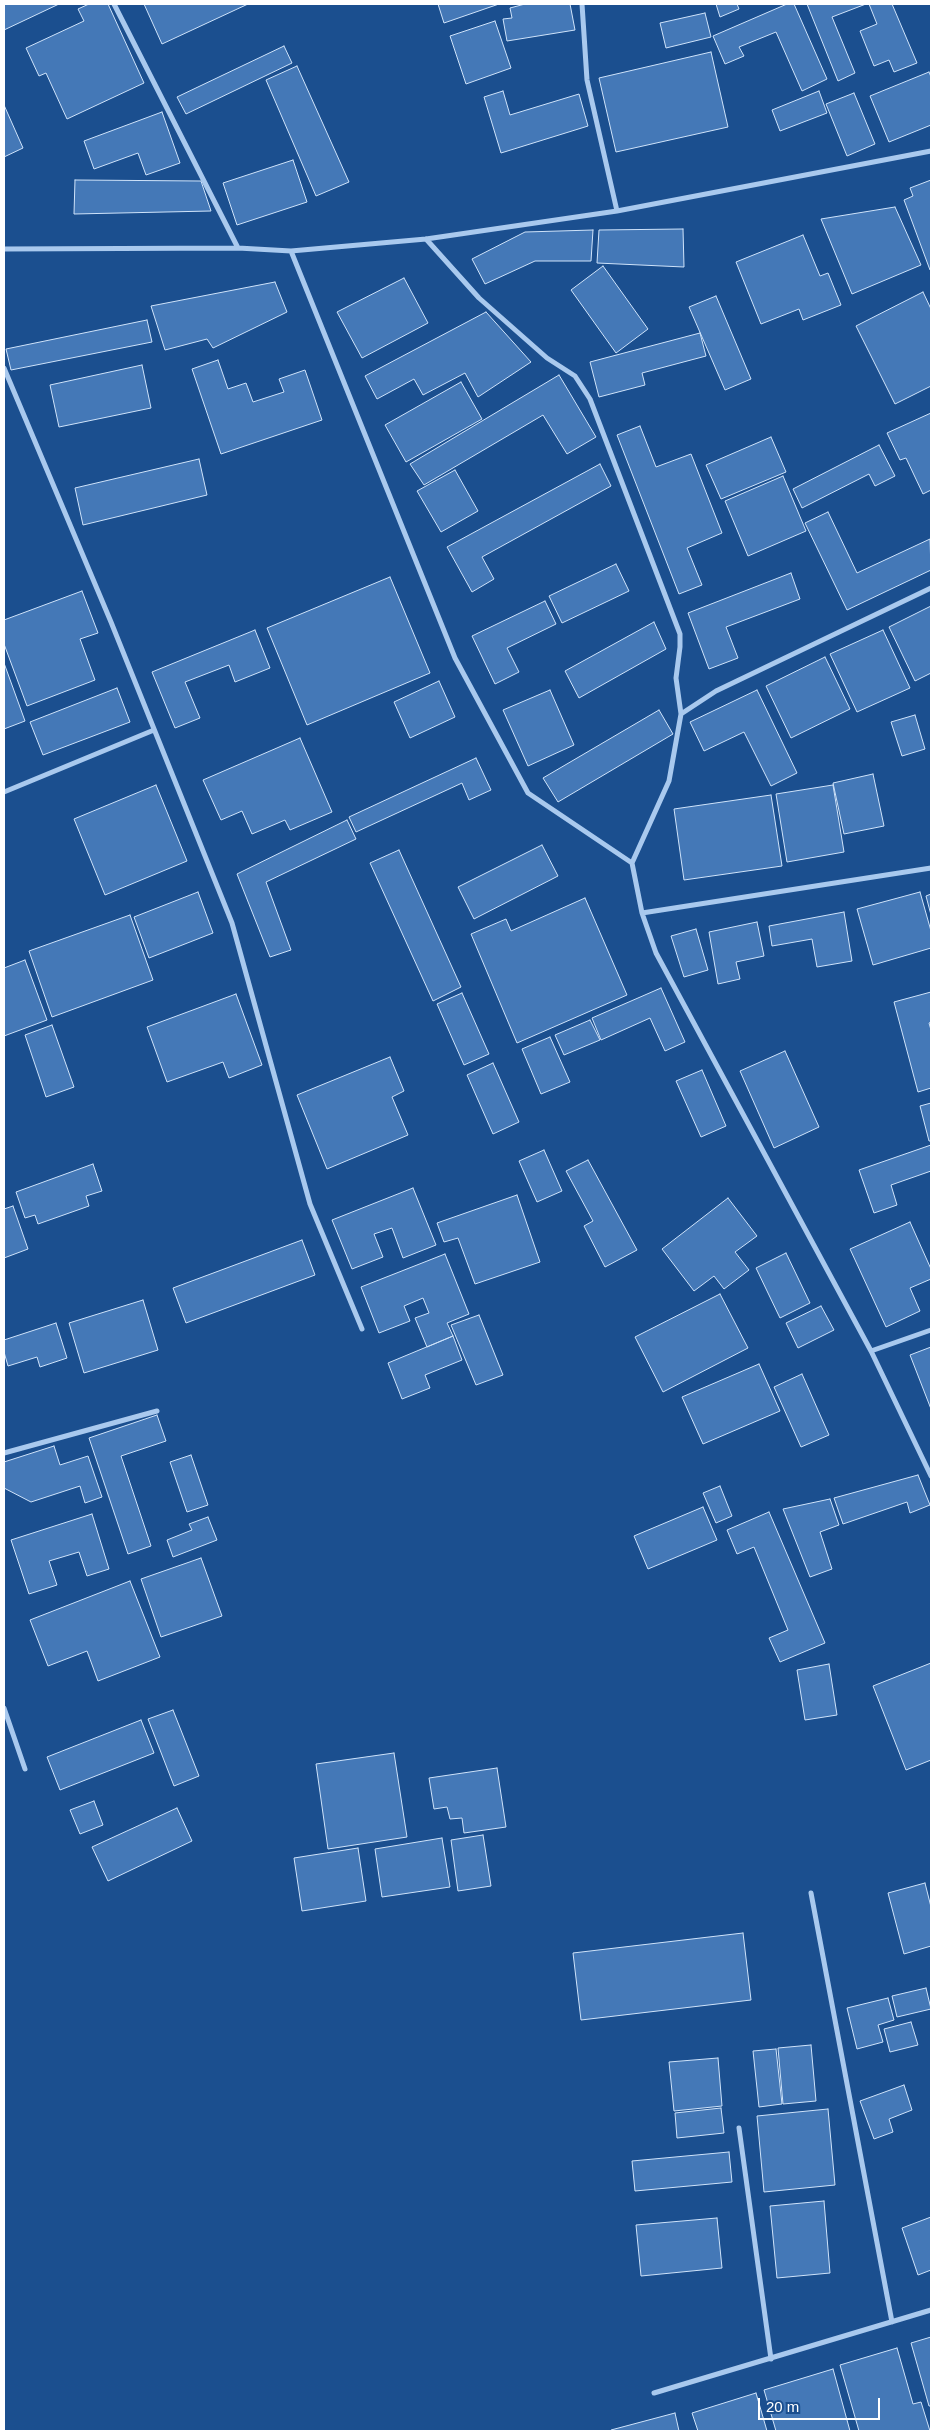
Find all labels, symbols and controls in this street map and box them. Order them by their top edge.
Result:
scale bar [760,2388,882,2420]
text: 20 m [766,2398,799,2415]

